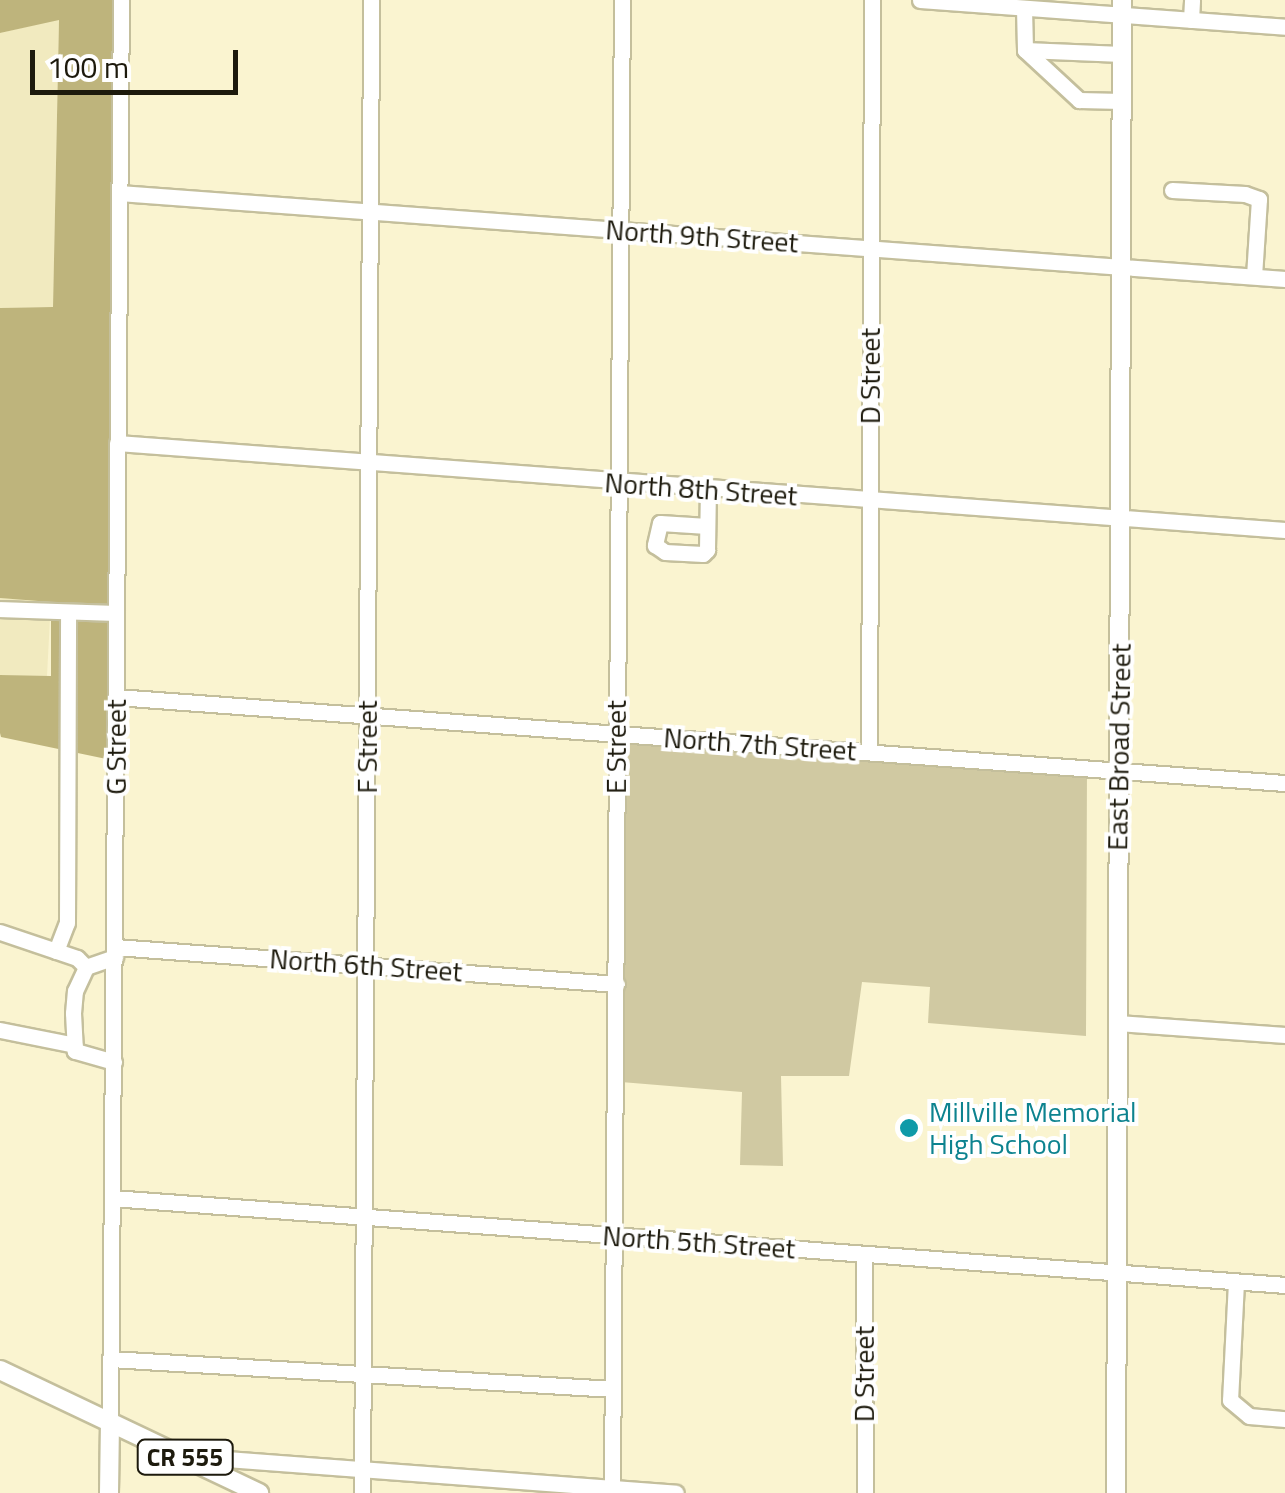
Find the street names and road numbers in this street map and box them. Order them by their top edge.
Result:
street label: North 9th Street [604,213,800,259]
street label: D Street [853,328,887,424]
street label: North 8th Street [603,466,799,512]
street label: East Broad Street [1100,643,1138,851]
street label: G Street [99,699,133,795]
street label: F Street [350,700,384,794]
street label: E Street [599,700,633,794]
street label: North 7th Street [662,721,858,767]
street label: North 6th Street [268,942,464,988]
street label: North 5th Street [601,1219,797,1265]
street label: D Street [847,1326,881,1422]
road number: CR 555 [135,1437,235,1477]

